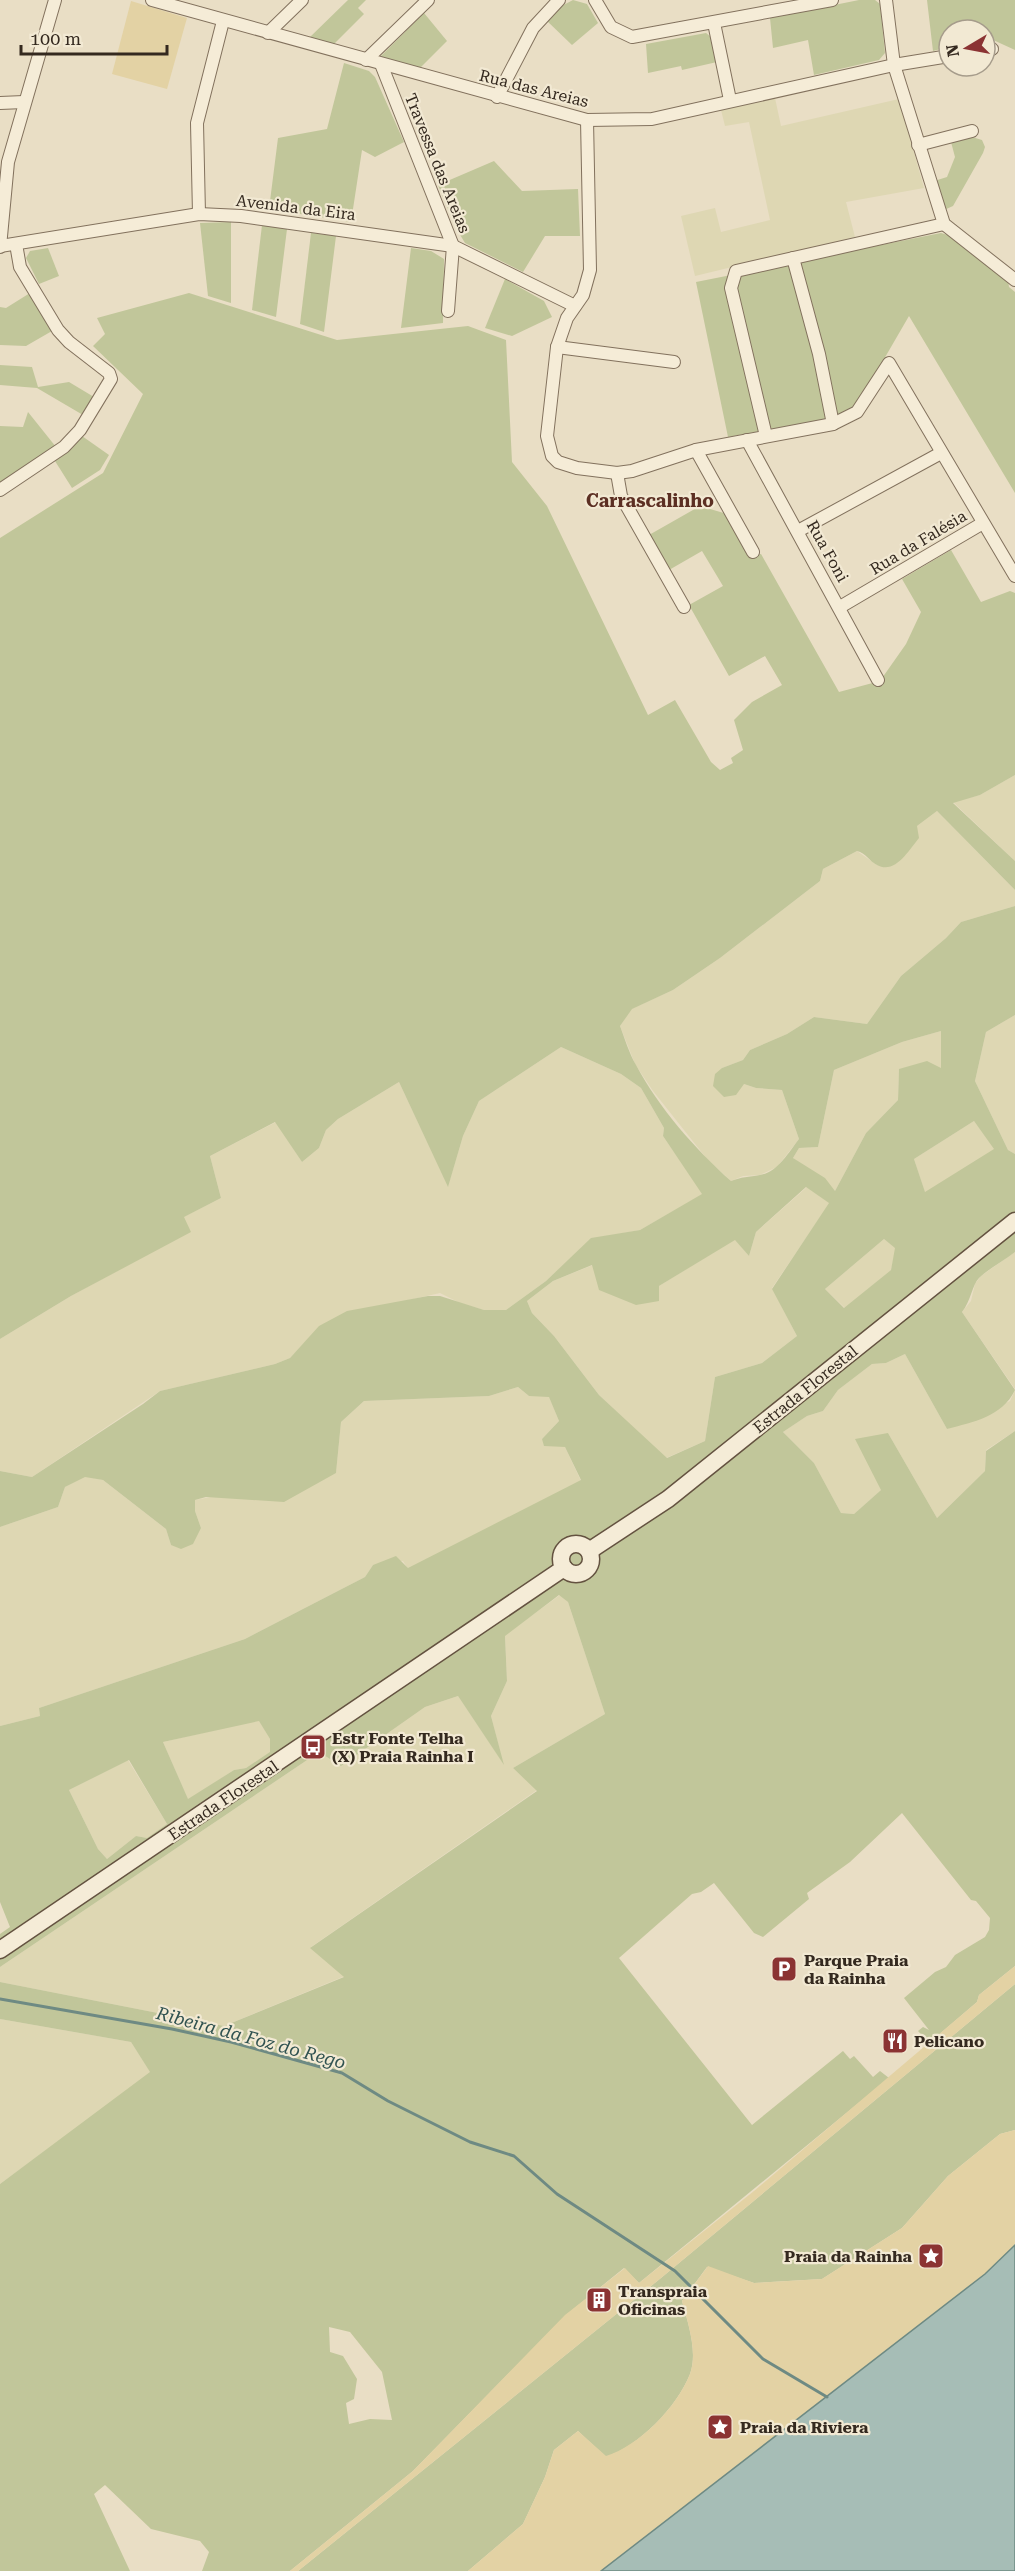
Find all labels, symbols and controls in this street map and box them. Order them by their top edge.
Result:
scale bar [21,18,166,56]
north arrow [937,18,997,78]
text: 100 m [30,28,81,49]
text: N [942,43,963,58]
street label: Rua das Areias [477,66,591,111]
street label: Travessa das Areias [401,91,474,236]
street label: Avenida da Eira [235,191,357,224]
district label: Carrascalinho [586,490,714,511]
street label: Rua da Falésia [867,506,970,579]
street label: Rua Foni [803,517,852,585]
street label: Estrada Florestal [749,1342,861,1437]
place label: Estr Fonte Telha (X) Praia Rainha I [332,1729,473,1766]
bus stop icon: Estr Fonte Telha (X) Praia Rainha I [298,1732,328,1762]
street label: Estrada Florestal [165,1757,282,1844]
place label: Parque Praia da Rainha [804,1951,909,1988]
parking icon: Parque Praia da Rainha [769,1954,799,1984]
water label: Ribeira da Foz do Rego [153,2002,348,2073]
restaurant icon: Pelicano [880,2026,910,2056]
place label: Pelicano [914,2032,984,2051]
place icon: Praia da Rainha [916,2241,946,2271]
place label: Praia da Rainha [784,2247,913,2266]
place label: Transpraia Oficinas [618,2282,708,2319]
building icon: Transpraia Oficinas [584,2285,614,2315]
place icon: Praia da Riviera [705,2412,735,2442]
place label: Praia da Riviera [740,2418,869,2437]

